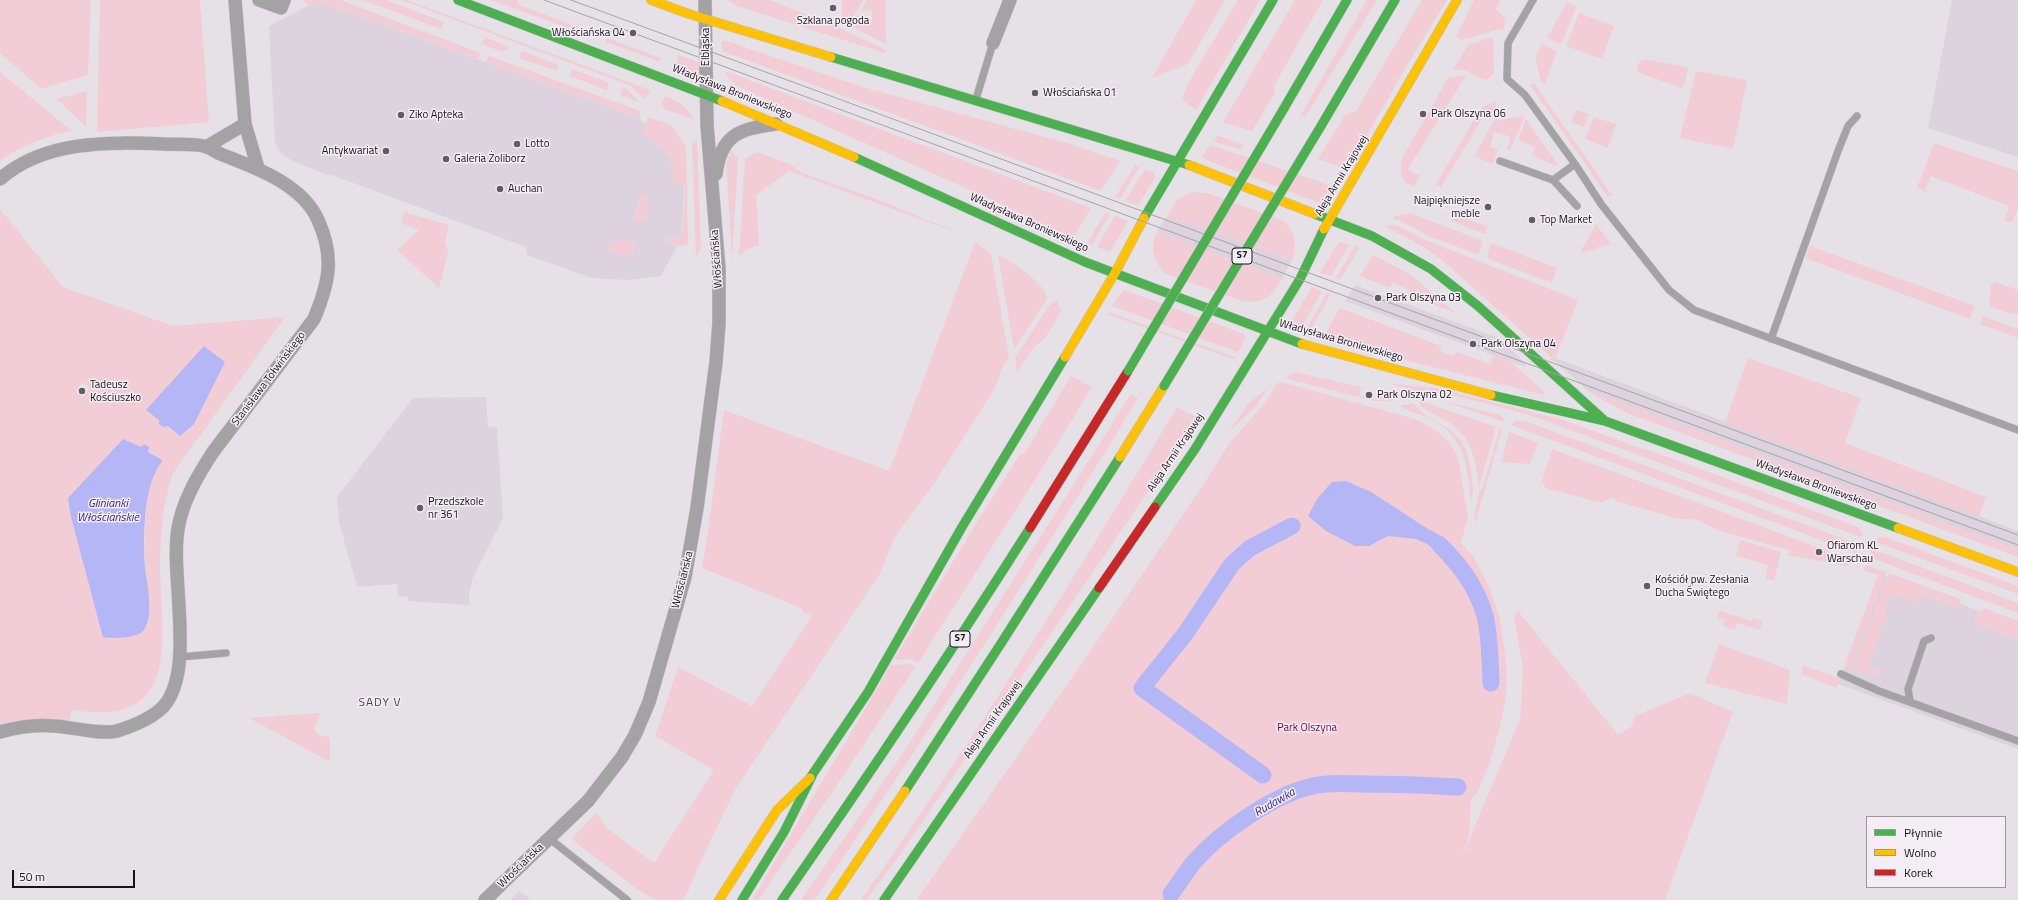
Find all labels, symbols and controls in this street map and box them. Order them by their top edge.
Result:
marker: Szklana pogoda [828,3,838,13]
place label: Szklana pogoda [797,14,869,28]
place label: Włościańska 04 [552,26,625,40]
marker: Włościańska 04 [628,28,638,38]
street label: Elbląska [699,28,713,66]
street label: Władysława Broniewskiego [670,62,794,122]
place label: Włościańska 01 [1043,86,1116,100]
marker: Włościańska 01 [1030,88,1040,98]
place label: Park Olszyna 06 [1431,107,1506,121]
place label: Ziko Apteka [409,108,463,122]
marker: Park Olszyna 06 [1418,109,1428,119]
marker: Ziko Apteka [396,110,406,120]
street label: Aleja Armii Krajowej [1313,133,1371,219]
place label: Lotto [525,137,550,151]
marker: Lotto [512,139,522,149]
place label: Antykwariat [322,144,378,158]
marker: Antykwariat [381,146,391,156]
place label: Galeria Żoliborz [454,152,525,166]
marker: Galeria Żoliborz [441,154,451,164]
place label: Auchan [508,182,543,196]
marker: Auchan [495,184,505,194]
street label: Władysława Broniewskiego [968,191,1090,255]
place label: Najpiękniejsze meble [1414,194,1480,220]
marker: Najpiękniejsze meble [1483,202,1493,212]
place label: Top Market [1540,213,1592,227]
marker: Top Market [1527,215,1537,225]
street label: Włościańska [708,229,726,289]
road number: S7 [1232,248,1252,264]
place label: Park Olszyna 03 [1386,291,1461,305]
marker: Park Olszyna 03 [1373,293,1383,303]
street label: Władysława Broniewskiego [1278,317,1404,365]
street label: Stanisława Tołwińskiego [229,329,309,429]
place label: Park Olszyna 04 [1481,337,1556,351]
marker: Park Olszyna 04 [1468,339,1478,349]
place label: Tadeusz Kościuszko [90,378,141,404]
marker: Tadeusz Kościuszko [77,386,87,396]
place label: Park Olszyna 02 [1377,388,1452,402]
marker: Park Olszyna 02 [1364,390,1374,400]
street label: Aleja Armii Krajowej [1145,411,1207,495]
street label: Władysława Broniewskiego [1753,457,1879,513]
place label: Przedszkole nr 361 [428,495,484,521]
water label: Glinianki Włościańskie [77,497,139,525]
marker: Przedszkole nr 361 [415,503,425,513]
place label: Ofiarom KL Warschau [1827,539,1878,565]
marker: Ofiarom KL Warschau [1814,547,1824,557]
street label: Włościańska [670,550,696,610]
place label: Kościół pw. Zesłania Ducha Świętego [1655,573,1749,599]
marker: Kościół pw. Zesłania Ducha Świętego [1642,581,1652,591]
road number: S7 [950,631,970,647]
street label: Aleja Armii Krajowej [961,679,1025,761]
district label: SADY V [358,696,402,710]
park label: Park Olszyna [1277,721,1337,735]
water label: Rudawka [1252,786,1298,820]
legend [1866,816,2006,888]
text: Płynnie [1904,823,1942,842]
street label: Włościańska [495,841,547,891]
text: Wolno [1904,843,1936,862]
scale bar [14,862,137,888]
text: Korek [1904,863,1933,882]
text: 50 m [19,867,45,886]

